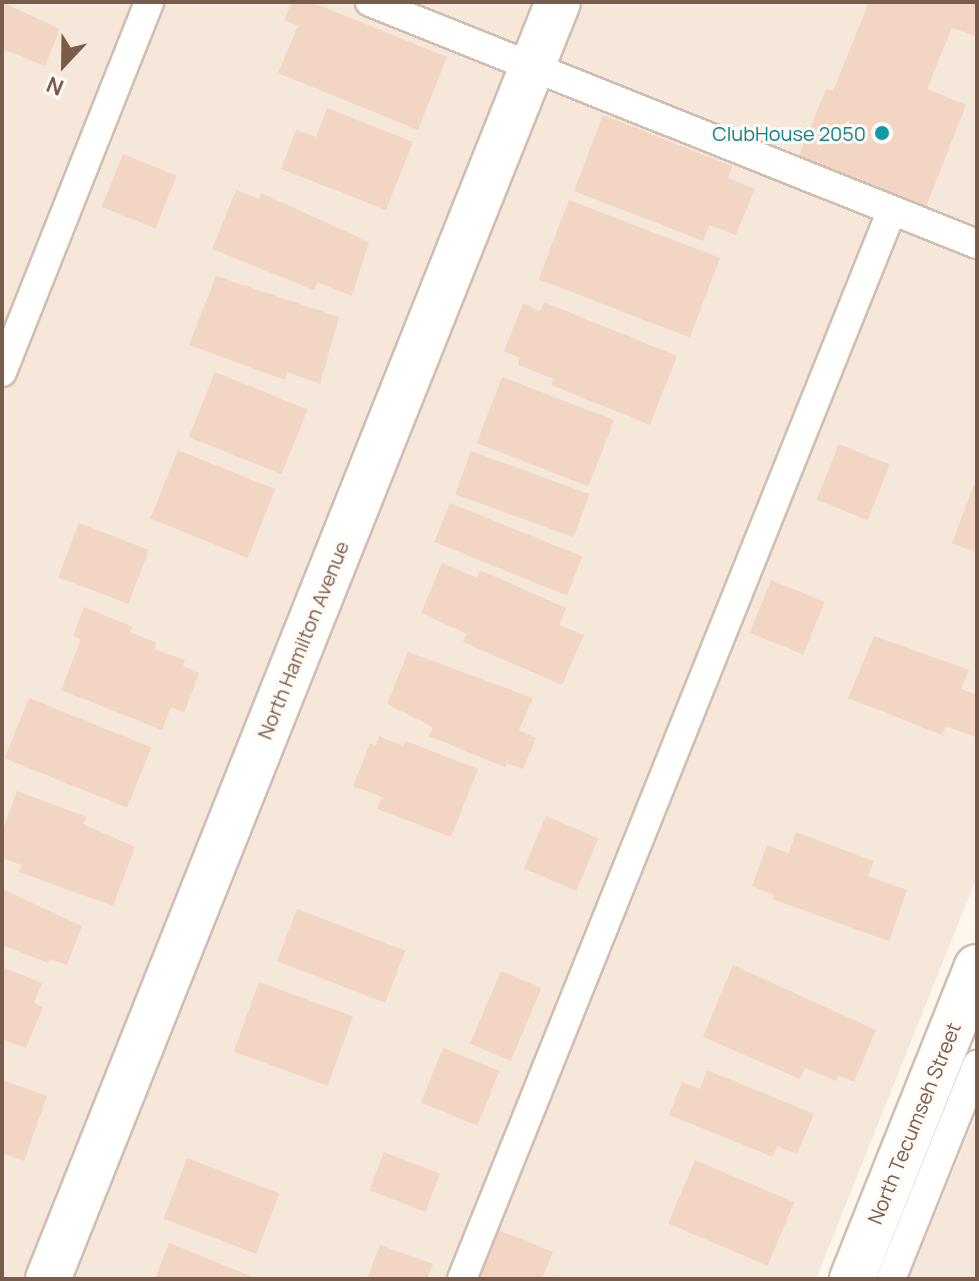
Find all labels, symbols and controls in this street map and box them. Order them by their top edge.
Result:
north arrow [24,24,104,104]
text: N [42,69,68,103]
place label: ClubHouse 2050 [712,121,866,145]
marker: ClubHouse 2050 [873,124,891,142]
street label: North Hamilton Avenue [252,537,354,743]
street label: North Tecumseh Street [863,1019,965,1227]

